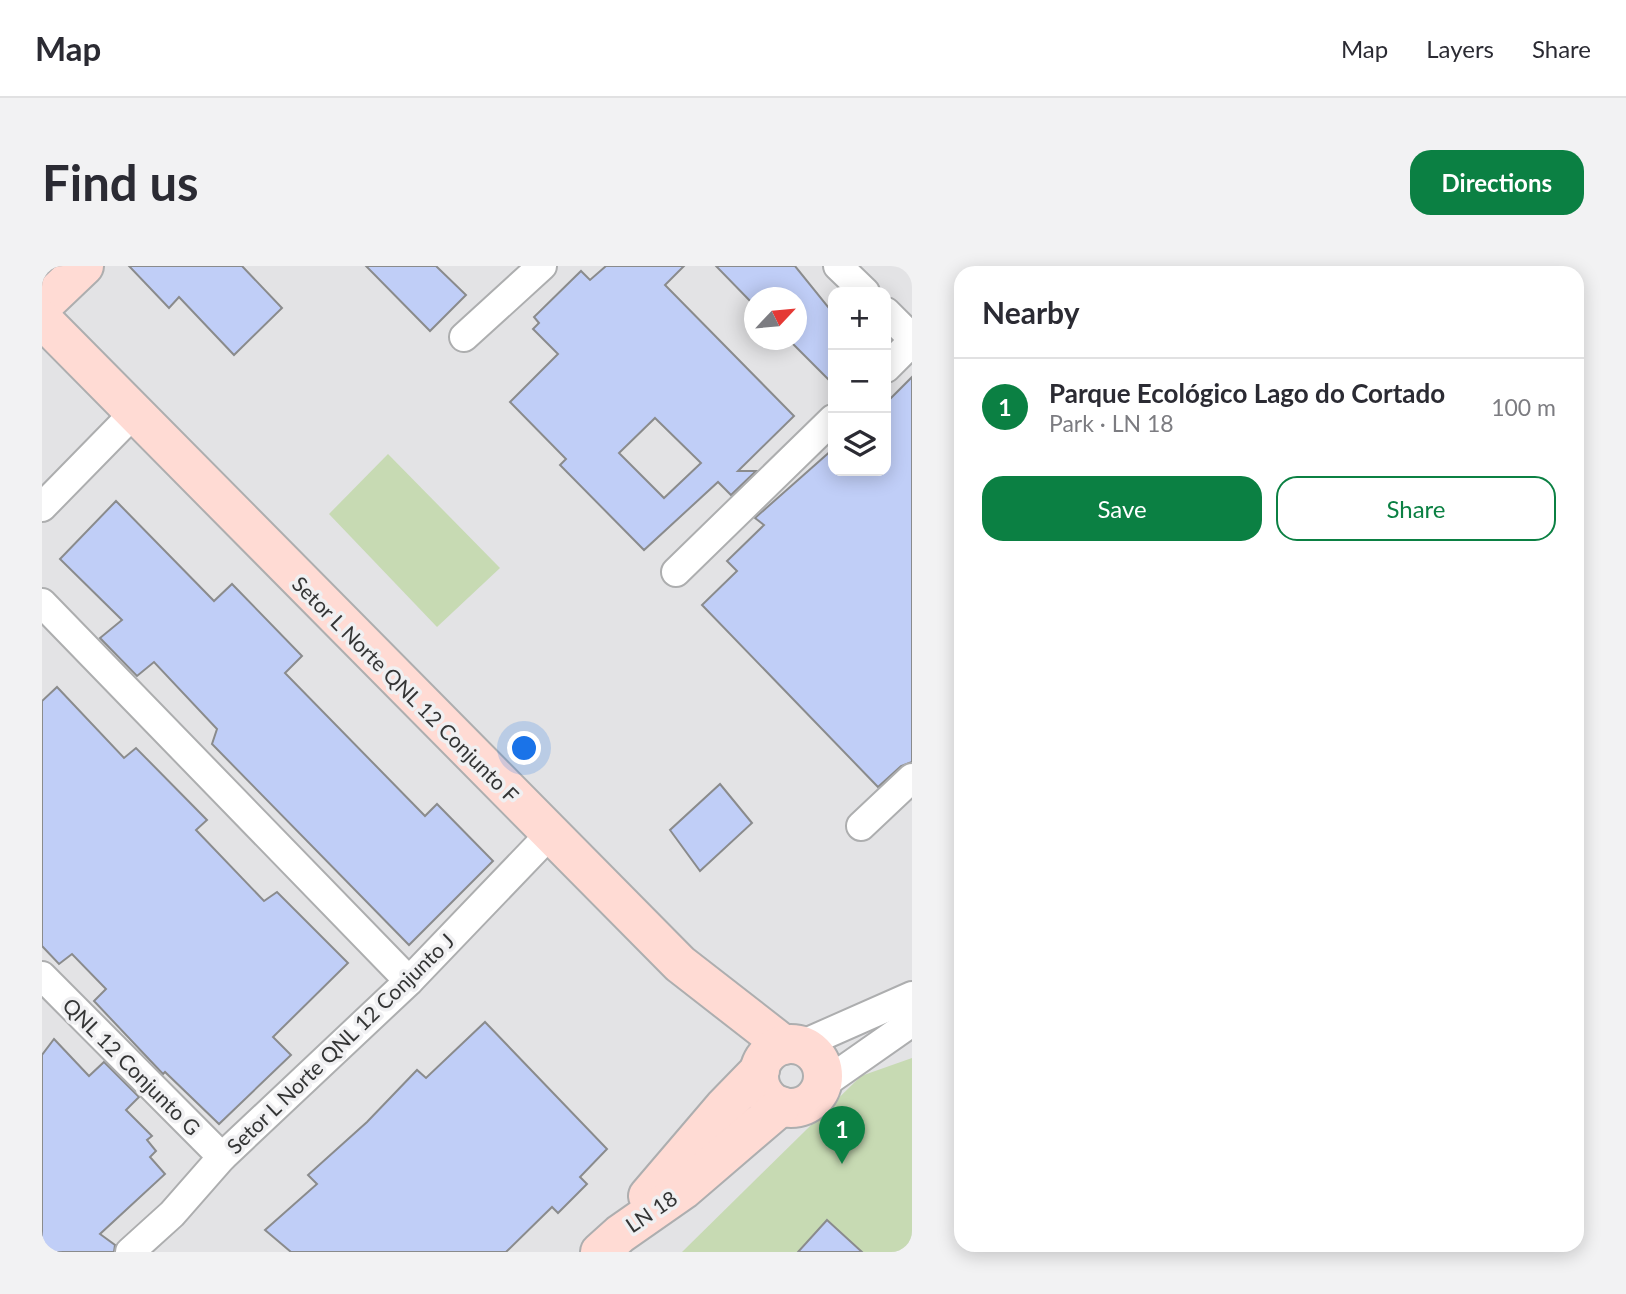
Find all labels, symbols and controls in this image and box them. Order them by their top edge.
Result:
text: Map [35,28,101,68]
text: Map [1341,34,1388,63]
text: Layers [1426,34,1494,63]
text: Share [1532,34,1591,63]
button: Directions [1410,150,1584,215]
text: Find us [42,153,199,211]
north arrow [744,287,807,350]
map controls [828,287,891,476]
button: + [828,287,891,350]
text: Nearby [982,294,1080,330]
button: − [828,350,891,413]
text: Parque Ecológico Lago do Cortado [1049,377,1445,409]
text: 1 [998,393,1012,421]
text: 100 m [1491,393,1556,421]
text: Park · LN 18 [1049,409,1174,437]
button: layers [828,413,891,476]
button: Save [982,476,1262,541]
button: Share [1276,476,1556,541]
street label: Setor L Norte QNL 12 Conjunto F [288,571,524,807]
your location [507,731,541,765]
street label: Setor L Norte QNL 12 Conjunto J [221,928,459,1158]
street label: QNL 12 Conjunto G [58,992,206,1140]
pin: 1 [819,1106,865,1164]
street label: LN 18 [621,1185,681,1237]

